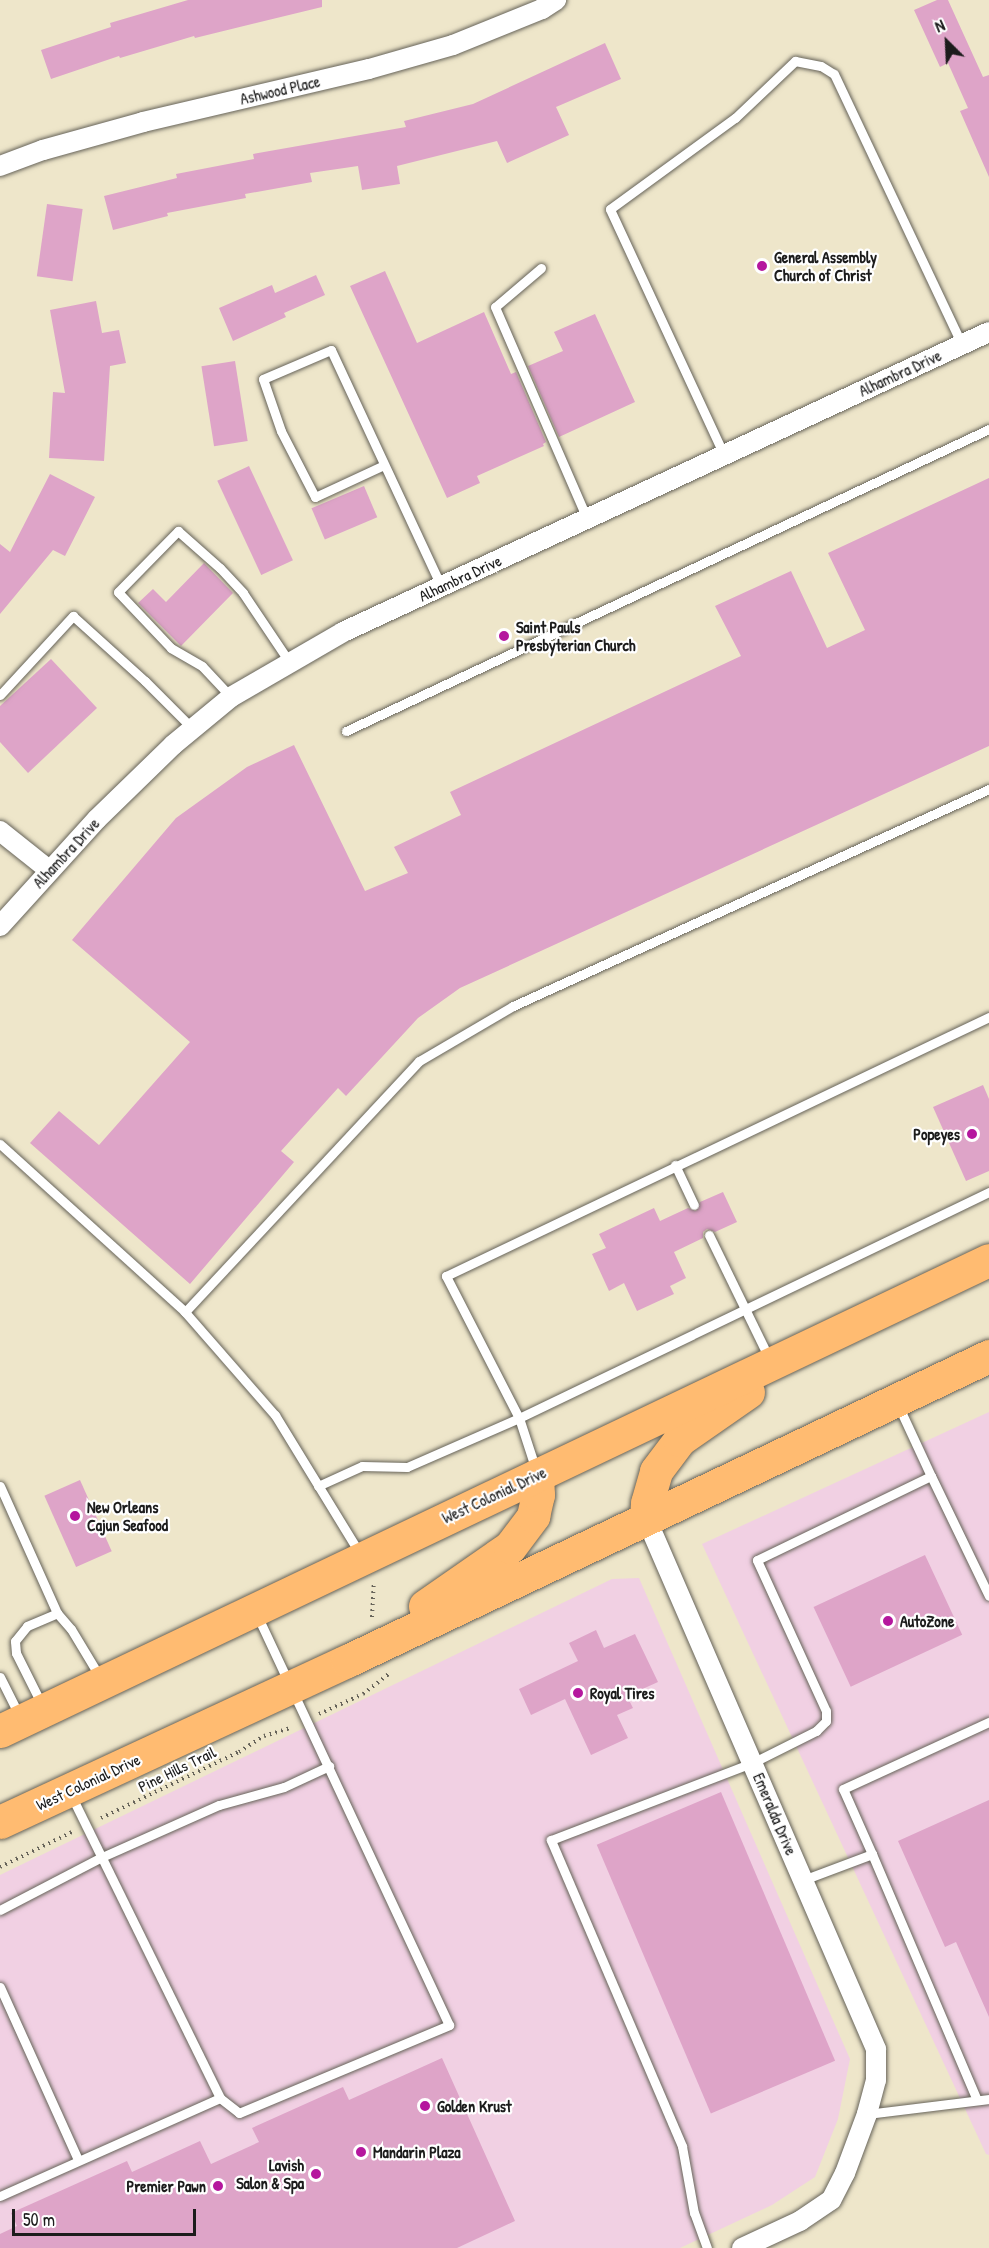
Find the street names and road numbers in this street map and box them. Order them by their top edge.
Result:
street label: Ashwood Place [238,71,322,109]
street label: Alhambra Drive [856,346,944,400]
street label: Alhambra Drive [416,551,504,605]
street label: Alhambra Drive [29,814,103,892]
street label: West Colonial Drive [439,1463,549,1527]
street label: Pine Hills Trail [135,1742,219,1796]
street label: West Colonial Drive [33,1750,143,1814]
street label: Emeralda Drive [749,1770,801,1858]

